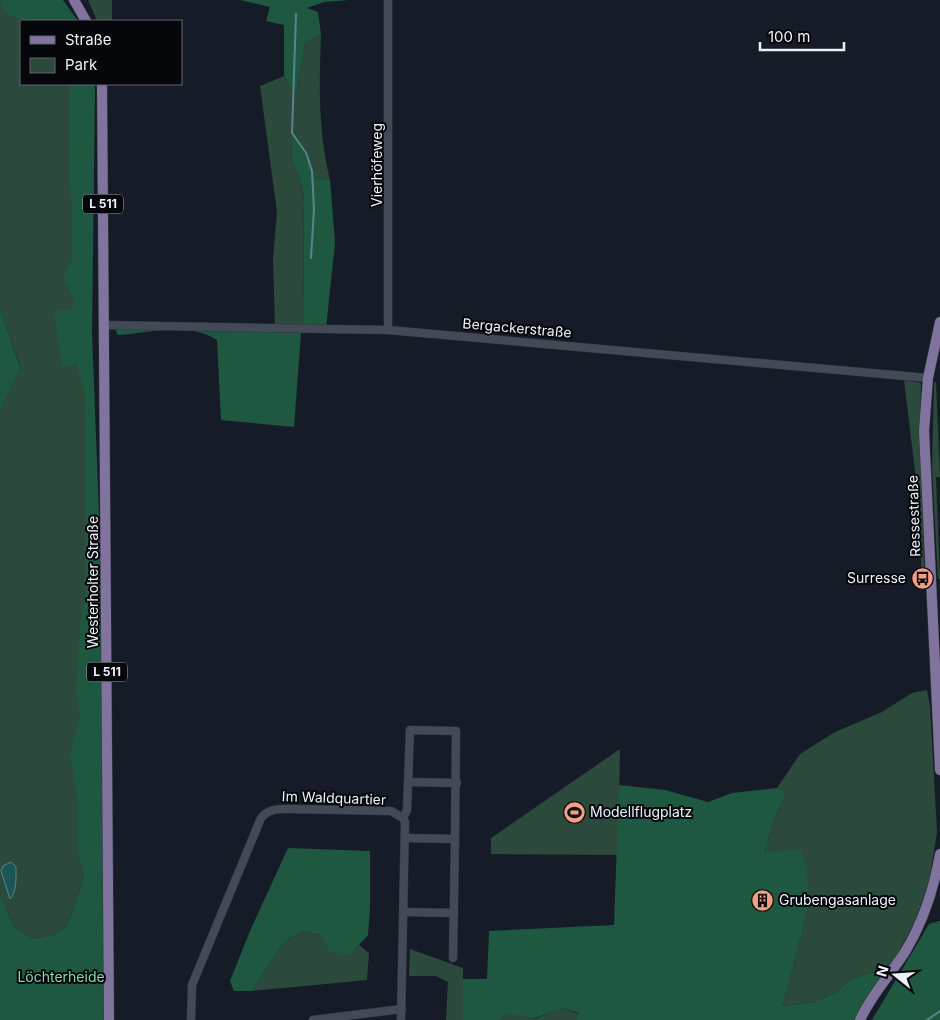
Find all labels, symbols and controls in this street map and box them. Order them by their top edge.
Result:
legend [20,20,182,85]
scale bar [760,20,844,52]
text: 100 m [768,27,810,46]
text: Straße [65,30,112,49]
text: Park [65,55,98,74]
street label: Vierhöfeweg [368,123,385,207]
road number: L 511 [83,194,123,213]
street label: Bergackerstraße [462,314,572,341]
street label: Ressestraße [904,475,923,557]
street label: Westerholter Straße [84,516,101,648]
bus stop icon: Surresse [910,566,934,590]
place label: Surresse [847,569,906,586]
road number: L 511 [87,662,127,682]
street label: Im Waldquartier [282,787,387,808]
sports icon: Modellflugplatz [562,800,586,824]
place label: Modellflugplatz [590,803,692,820]
building icon: Grubengasanlage [751,888,775,912]
place label: Grubengasanlage [779,891,896,908]
north arrow [870,950,920,1000]
text: N [872,963,892,979]
park label: Löchterheide [17,968,105,985]

